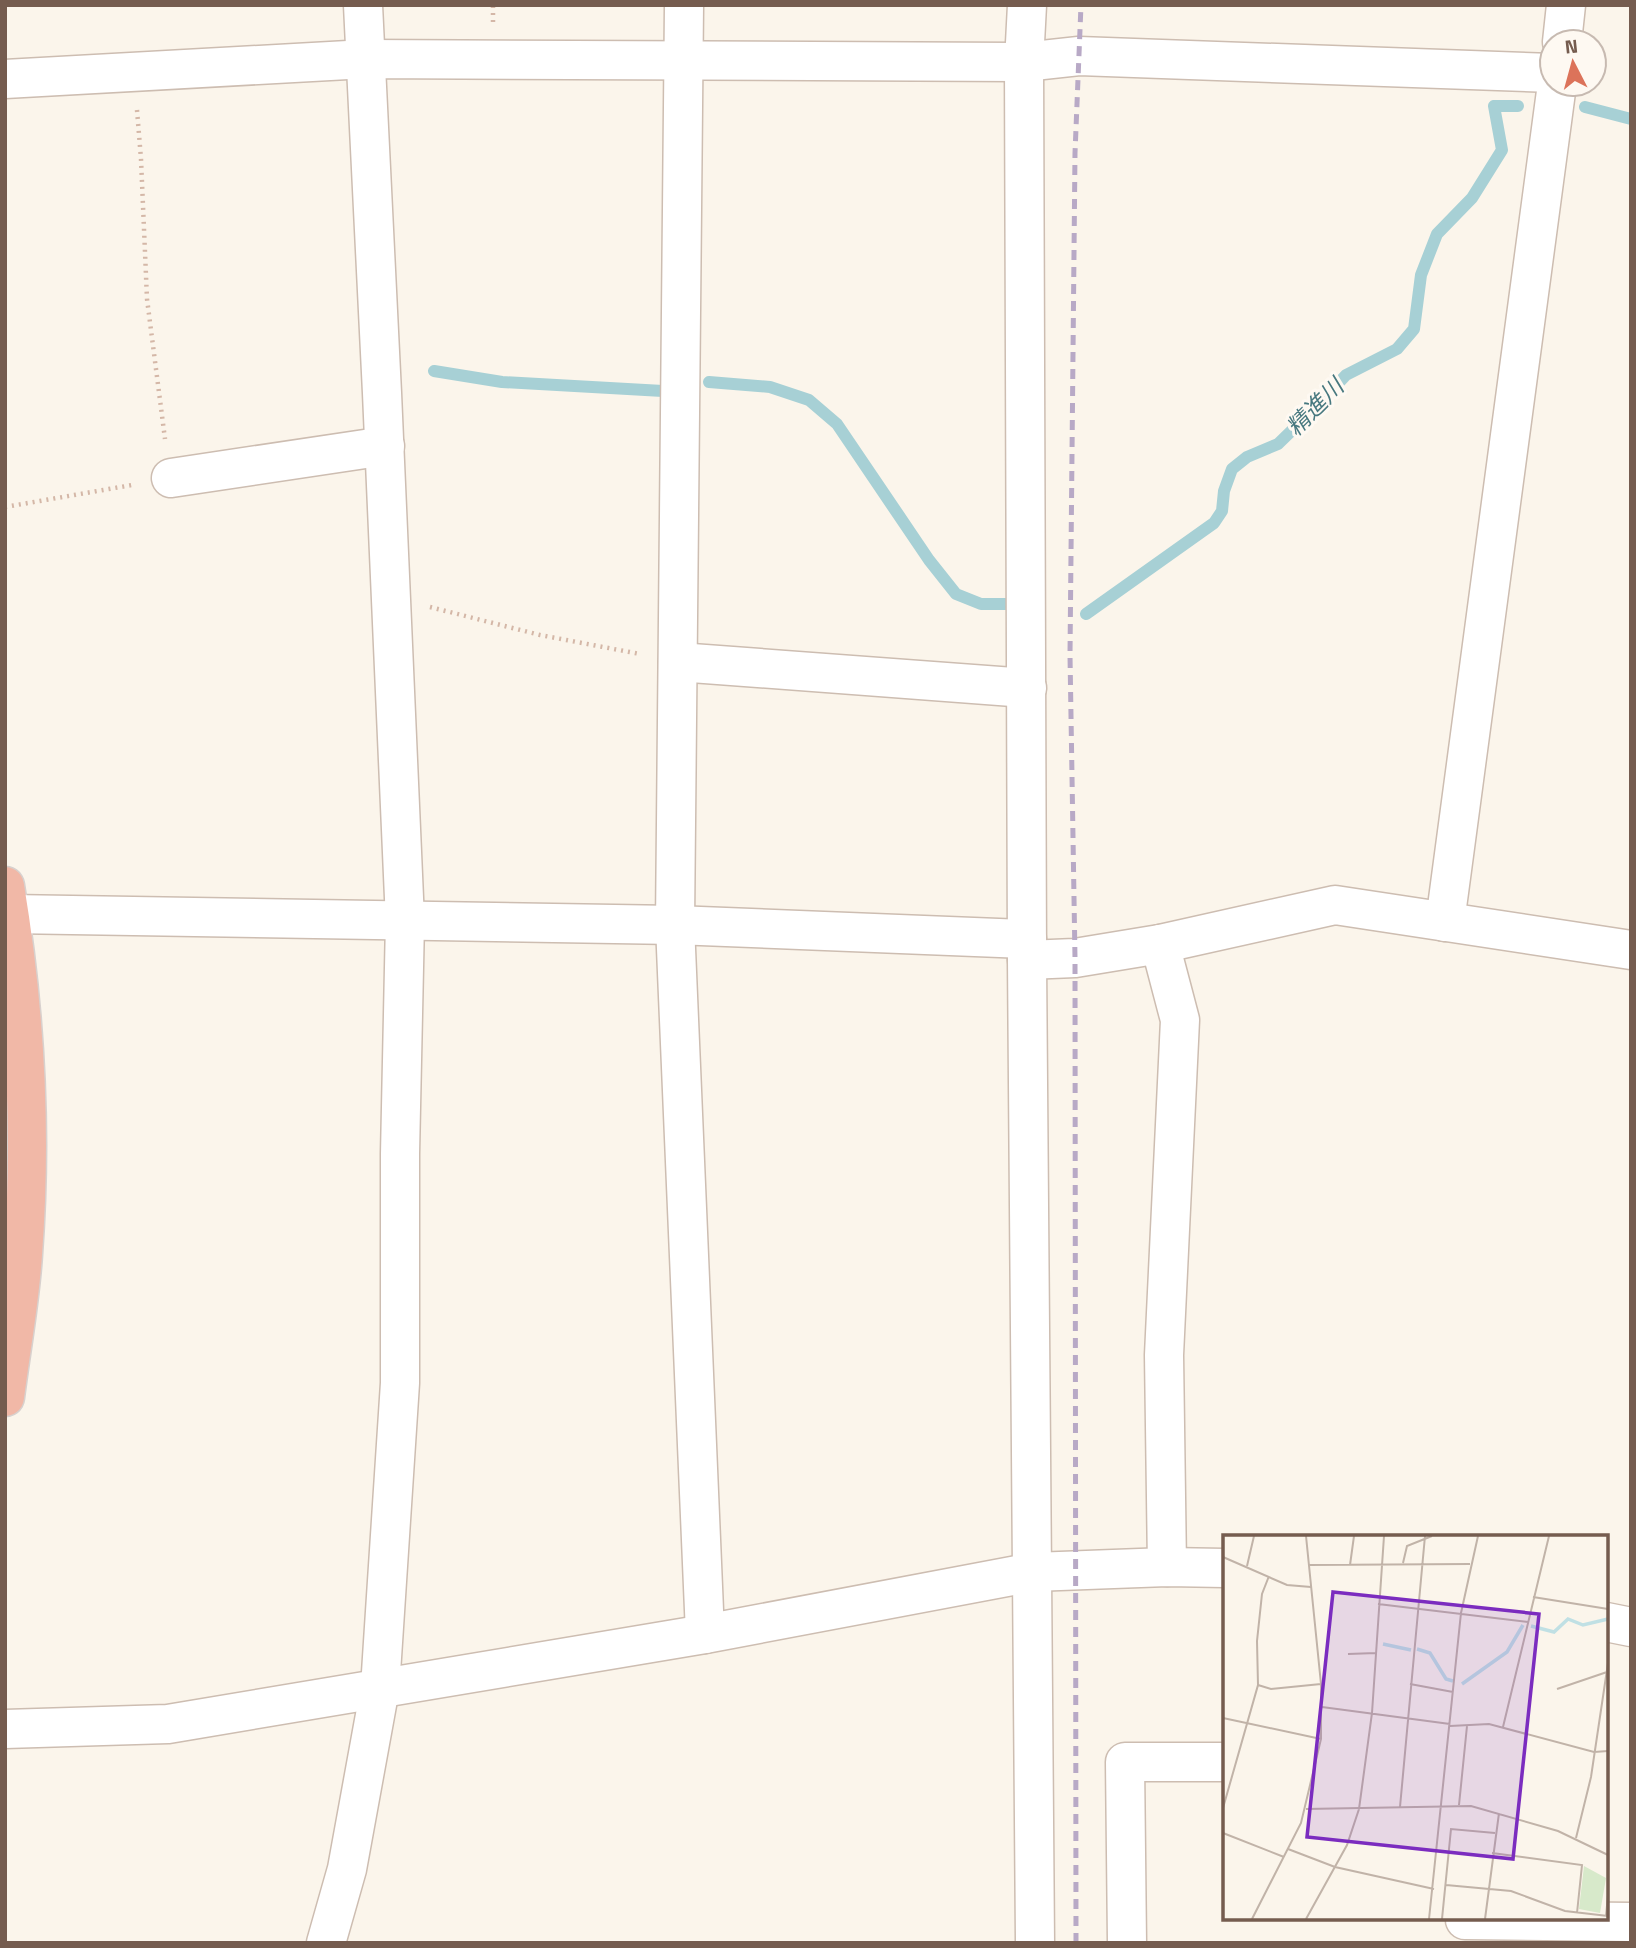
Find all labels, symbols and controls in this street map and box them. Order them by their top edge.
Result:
north arrow [1538,28,1608,98]
text: N [1563,30,1579,61]
water label: 精進川 [1278,368,1354,443]
inset map [1223,1535,1608,1920]

